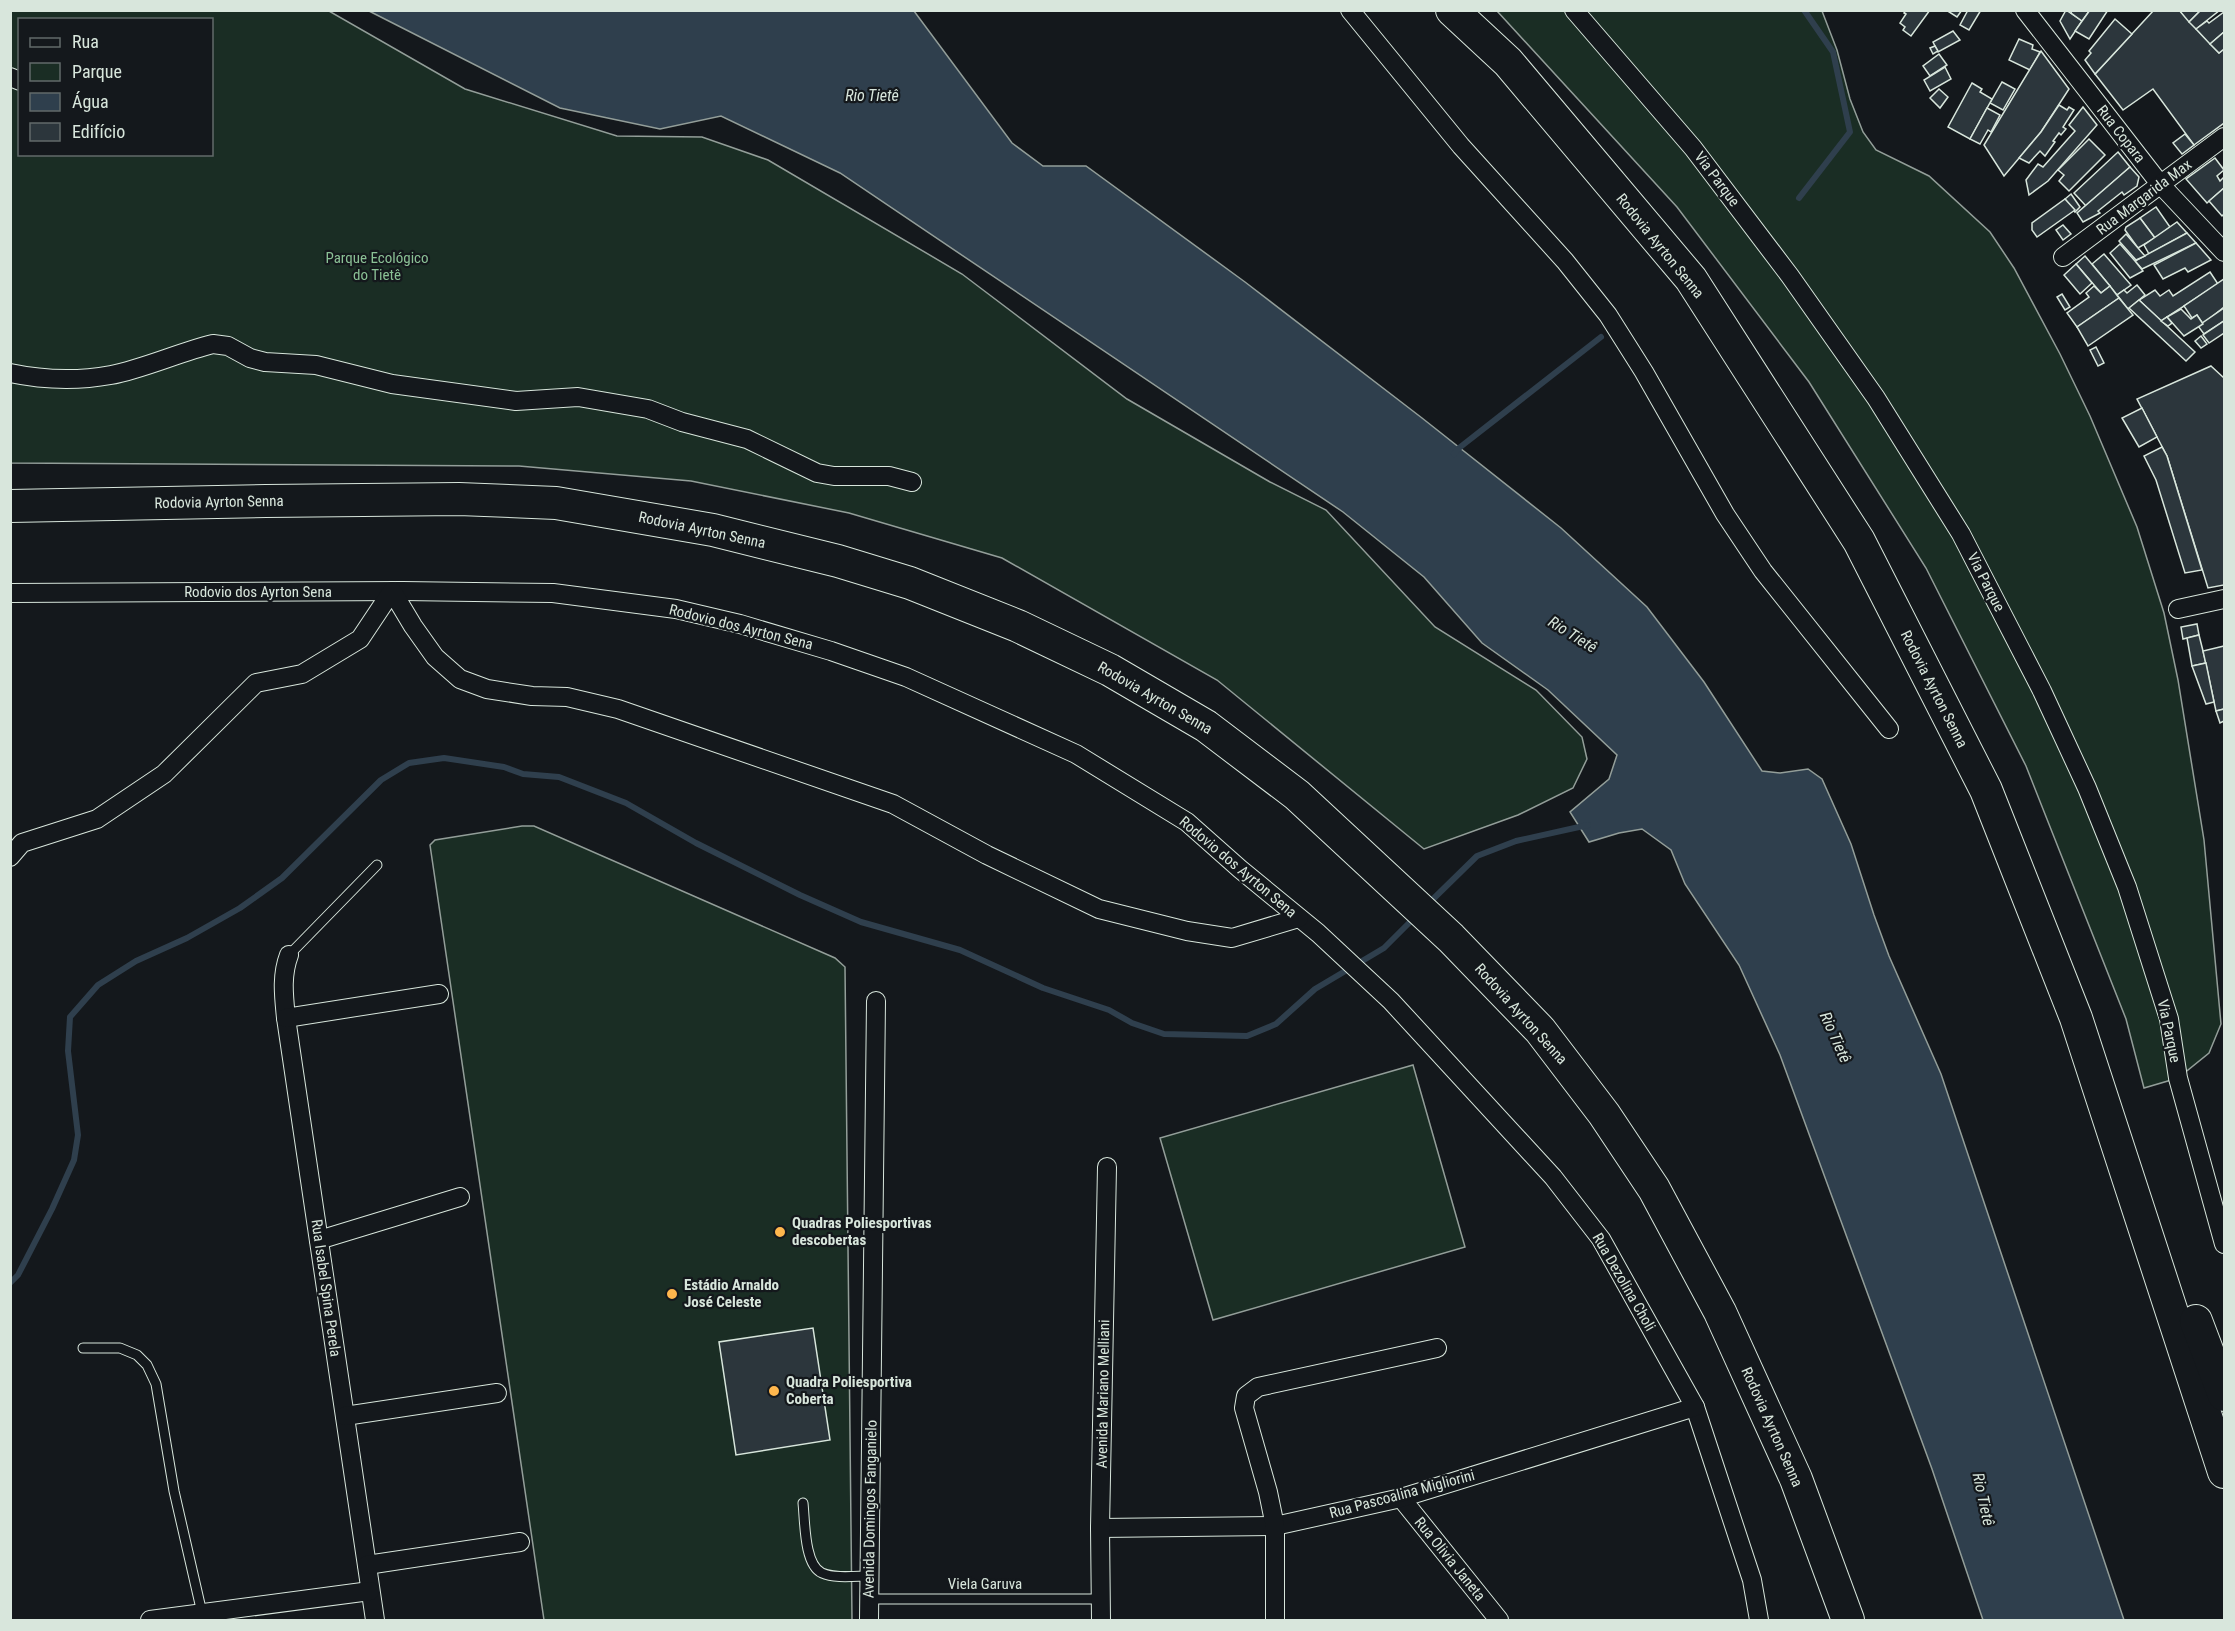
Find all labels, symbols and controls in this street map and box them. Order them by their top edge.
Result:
legend [18,18,213,156]
text: Rua [72,31,99,52]
text: Parque [72,61,122,82]
water label: Rio Tietê [845,86,899,105]
text: Água [72,91,109,112]
street label: Rua Copara [2093,102,2149,166]
text: Edifício [72,121,125,142]
street label: Via Parque [1691,148,1743,210]
street label: Rua Margarida Max [2093,155,2195,239]
street label: Rodovia Ayrton Senna [1612,190,1708,302]
park label: Parque Ecológico do Tietê [325,249,429,284]
street label: Rodovia Ayrton Senna [154,492,284,512]
street label: Rodovia Ayrton Senna [637,508,767,552]
street label: Via Parque [1963,549,2009,615]
street label: Rodovio dos Ayrton Sena [184,583,332,601]
street label: Rodovio dos Ayrton Sena [667,600,815,654]
water label: Rio Tietê [1545,612,1601,657]
street label: Rodovia Ayrton Senna [1897,627,1971,751]
street label: Rodovia Ayrton Senna [1094,658,1216,738]
street label: Rodovio dos Ayrton Sena [1176,813,1300,921]
street label: Rodovia Ayrton Senna [1471,960,1571,1068]
street label: Via Parque [2154,998,2184,1064]
water label: Rio Tietê [1816,1009,1855,1066]
place label: Quadras Poliesportivas descobertas [792,1214,932,1249]
street label: Rua Isabel Spina Perela [307,1218,345,1358]
marker: Quadras Poliesportivas descobertas [773,1225,787,1239]
street label: Rua Dezolina Choli [1589,1230,1659,1334]
place label: Estádio Arnaldo José Celeste [684,1276,779,1311]
marker: Estádio Arnaldo José Celeste [665,1287,679,1301]
street label: Avenida Mariano Melliani [1093,1319,1113,1469]
street label: Rodovia Ayrton Senna [1737,1364,1807,1490]
place label: Quadra Poliesportiva Coberta [786,1373,912,1408]
marker: Quadra Poliesportiva Coberta [767,1384,781,1398]
street label: Avenida Domingos Fanganielo [859,1420,881,1598]
street label: Rua Pascoalina Migliorini [1327,1466,1477,1522]
water label: Rio Tietê [1969,1471,1998,1527]
street label: Rua Olivia Janeta [1411,1513,1489,1605]
street label: Viela Garuva [948,1575,1022,1593]

